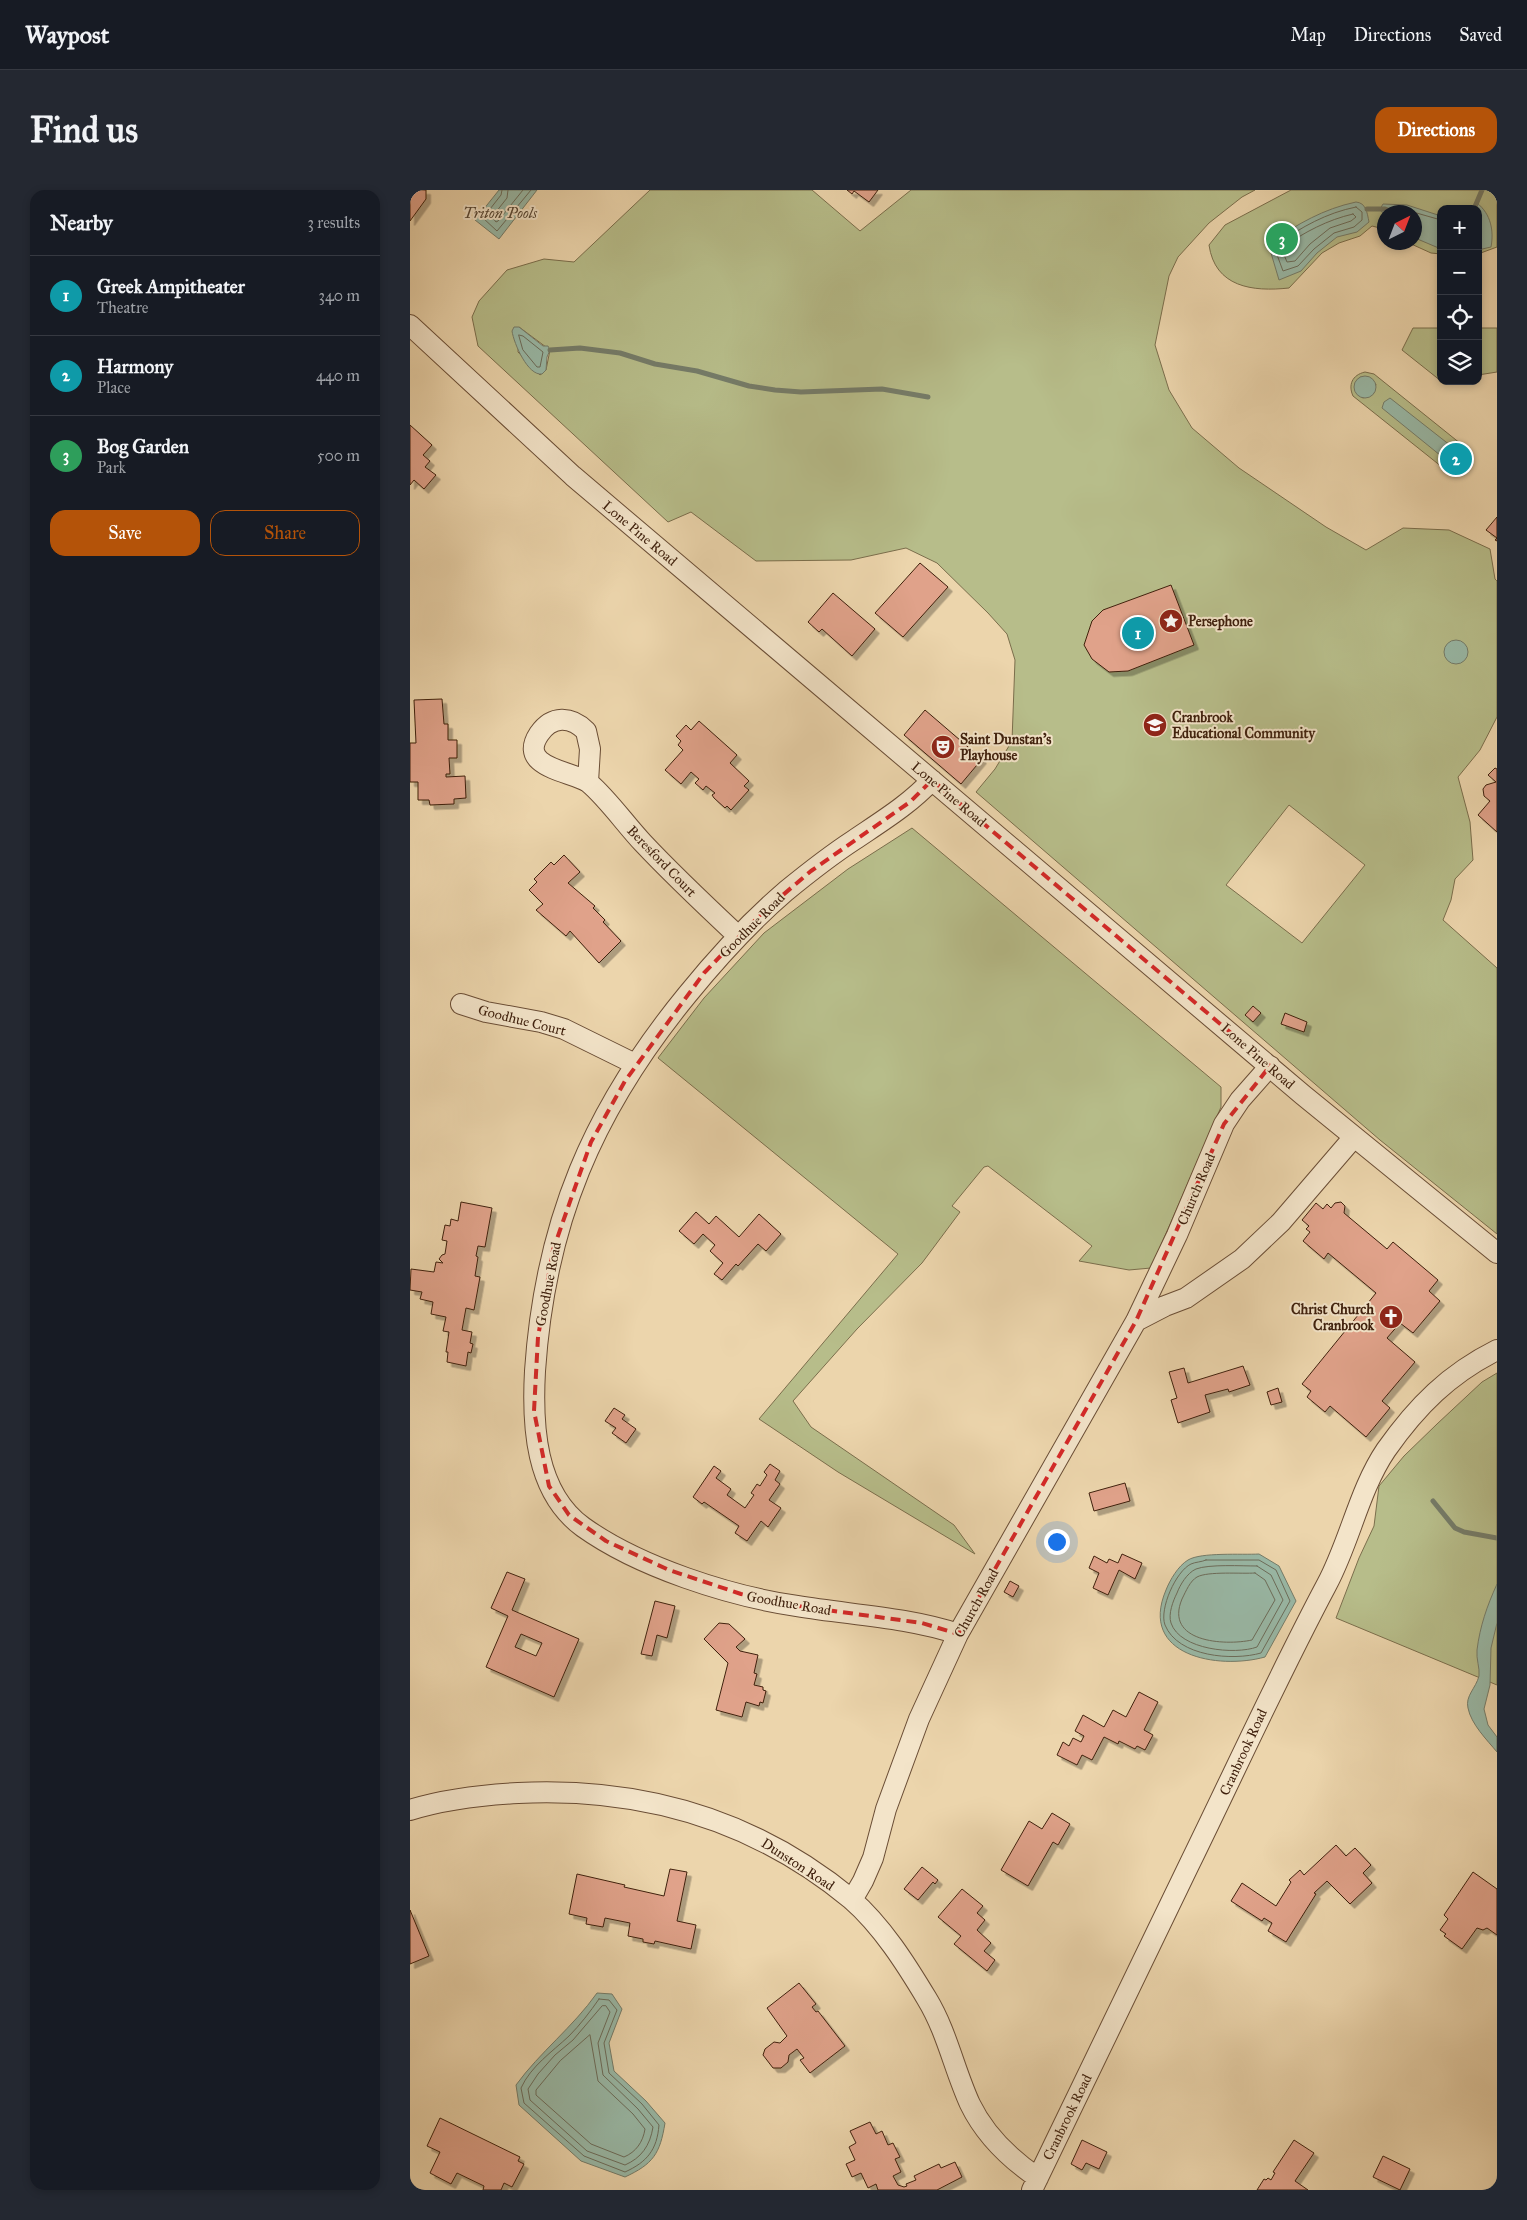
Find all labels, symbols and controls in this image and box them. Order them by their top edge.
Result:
text: Waypost [25,20,109,50]
text: Map [1290,24,1326,46]
text: Directions [1354,24,1431,46]
text: Saved [1459,24,1502,46]
button: Directions [1375,107,1497,153]
text: Find us [30,109,138,152]
water label: Triton Pools [463,204,538,222]
north arrow [1377,205,1422,250]
map controls [1437,205,1482,385]
button: + [1437,205,1482,250]
text: Nearby [50,210,113,236]
text: 3 results [307,213,360,232]
pin: 3 [1266,220,1298,258]
button: − [1437,250,1482,295]
text: Greek Ampitheater [97,275,245,298]
text: 1 [63,286,69,305]
text: 340 m [318,286,360,305]
button: locate [1437,295,1482,340]
text: Theatre [97,298,148,317]
button: layers [1437,340,1482,385]
text: Harmony [97,355,173,378]
text: 2 [62,366,70,385]
text: 440 m [316,366,360,385]
text: Place [97,378,131,397]
text: Bog Garden [97,435,189,458]
pin: 2 [1440,440,1472,478]
text: 3 [63,446,69,465]
text: 500 m [317,446,360,465]
text: Park [97,458,126,477]
street label: Lone Pine Road [599,497,680,569]
button: Save [50,510,200,556]
button: Share [210,510,360,556]
place icon: Persephone [1158,608,1184,634]
place label: Persephone [1188,613,1253,631]
pin: 1 [1122,614,1154,652]
place label: Cranbrook Educational Community [1172,709,1316,743]
school or university icon: Cranbrook Educational Community [1142,712,1168,738]
place label: Saint Dunstan's Playhouse [960,731,1051,765]
theatre icon: Saint Dunstan's Playhouse [930,734,956,760]
street label: Lone Pine Road [908,758,989,830]
street label: Beresford Court [623,822,700,901]
street label: Goodhue Road [716,889,789,962]
street label: Goodhue Court [476,1001,568,1040]
street label: Lone Pine Road [1217,1020,1298,1093]
street label: Church Road [1174,1151,1219,1228]
street label: Goodhue Road [532,1241,565,1328]
place label: Christ Church Cranbrook [1291,1301,1374,1334]
church icon: Christ Church Cranbrook [1378,1304,1404,1330]
your location [1044,1529,1070,1555]
street label: Church Road [950,1566,1002,1641]
street label: Goodhue Road [745,1588,832,1619]
street label: Cranbrook Road [1216,1706,1271,1798]
street label: Dunston Road [758,1834,837,1894]
street label: Cranbrook Road [1039,2071,1096,2163]

